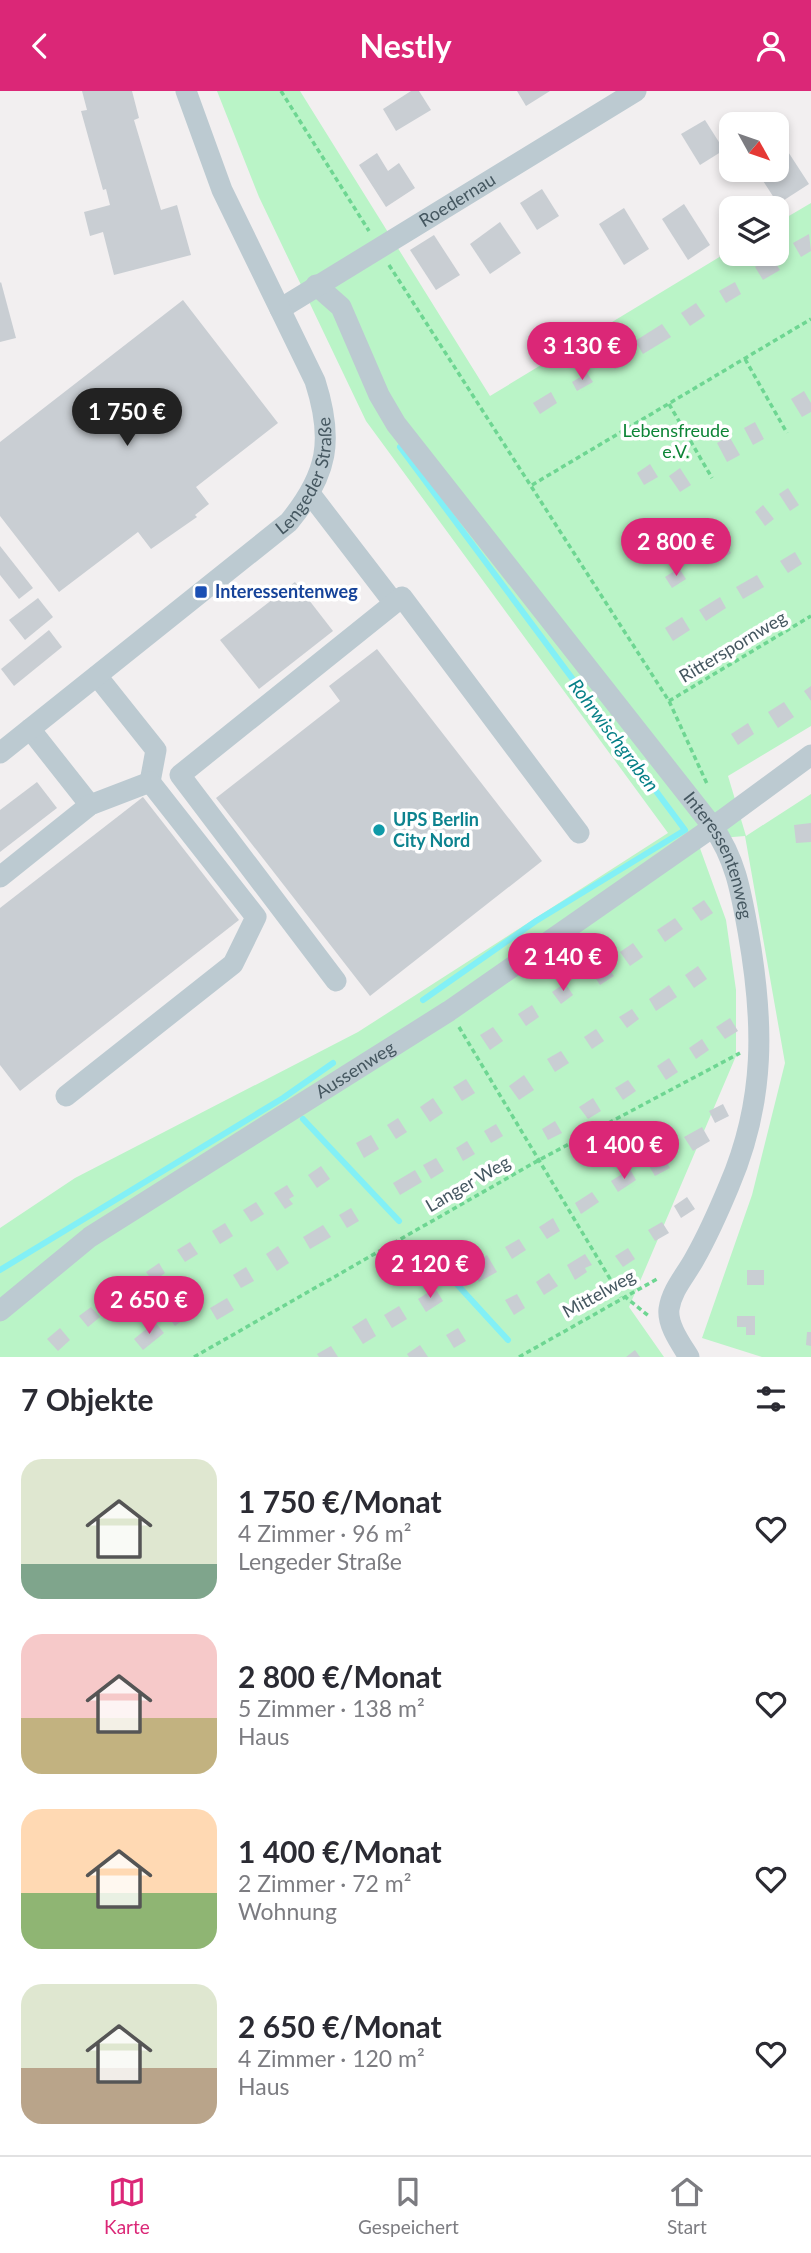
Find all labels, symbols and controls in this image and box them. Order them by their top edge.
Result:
text: Nestly [359,26,452,65]
icon: back [21,27,59,65]
icon: person [752,27,790,65]
north arrow [719,112,789,182]
map controls [719,112,789,266]
street label: Roedernau [415,168,499,231]
button: layers [719,196,789,266]
pin: 3 130 € [517,323,647,382]
text: 3 130 € [543,331,621,359]
pin: 1 750 € [62,389,192,448]
text: 1 750 € [88,397,166,425]
street label: Lengeder Straße [270,416,336,539]
park label: Lebensfreude e.V. [622,419,730,462]
pin: 2 800 € [611,519,741,578]
text: 2 800 € [637,527,715,555]
place label: Interessentenweg [215,580,358,602]
marker: Interessentenweg [193,584,209,600]
street label: Ritterspornweg [675,605,790,687]
water label: Rohrwischgraben [564,674,664,796]
street label: Interessentenweg [679,787,758,921]
place label: UPS Berlin City Nord [393,808,479,851]
marker: UPS Berlin City Nord [371,822,387,838]
pin: 2 140 € [498,933,628,993]
text: 2 140 € [524,942,602,970]
street label: Aussenweg [311,1036,399,1102]
pin: 1 400 € [559,1121,689,1181]
text: 1 400 € [585,1130,663,1158]
street label: Langer Weg [421,1150,514,1216]
pin: 2 120 € [365,1241,495,1300]
text: 2 120 € [391,1249,469,1277]
street label: Mittelweg [558,1264,639,1322]
pin: 2 650 € [84,1277,214,1336]
text: 2 650 € [110,1285,188,1313]
icon: filters [752,1380,790,1418]
text: 7 Objekte [21,1381,153,1417]
text: 1 750 €/Monat [238,1483,442,1519]
icon: home [77,1487,161,1571]
icon: heart [752,1510,790,1548]
text: 4 Zimmer · 96 m² [238,1519,411,1547]
text: Lengeder Straße [238,1547,402,1575]
text: 2 800 €/Monat [238,1658,442,1694]
icon: home [77,1662,161,1746]
icon: heart [752,1685,790,1723]
text: 5 Zimmer · 138 m² [238,1694,425,1722]
text: Haus [238,1722,289,1750]
text: 1 400 €/Monat [238,1833,442,1869]
icon: home [77,1837,161,1921]
icon: heart [752,1860,790,1898]
text: 2 Zimmer · 72 m² [238,1869,411,1897]
text: Wohnung [238,1897,337,1925]
text: 2 650 €/Monat [238,2008,442,2044]
icon: home [77,2012,161,2096]
icon: heart [752,2035,790,2073]
text: 4 Zimmer · 120 m² [238,2044,425,2072]
text: Haus [238,2072,289,2100]
tab: Karte [104,2173,150,2238]
tab: Gespeichert [358,2173,459,2238]
tab: Start [667,2173,707,2238]

